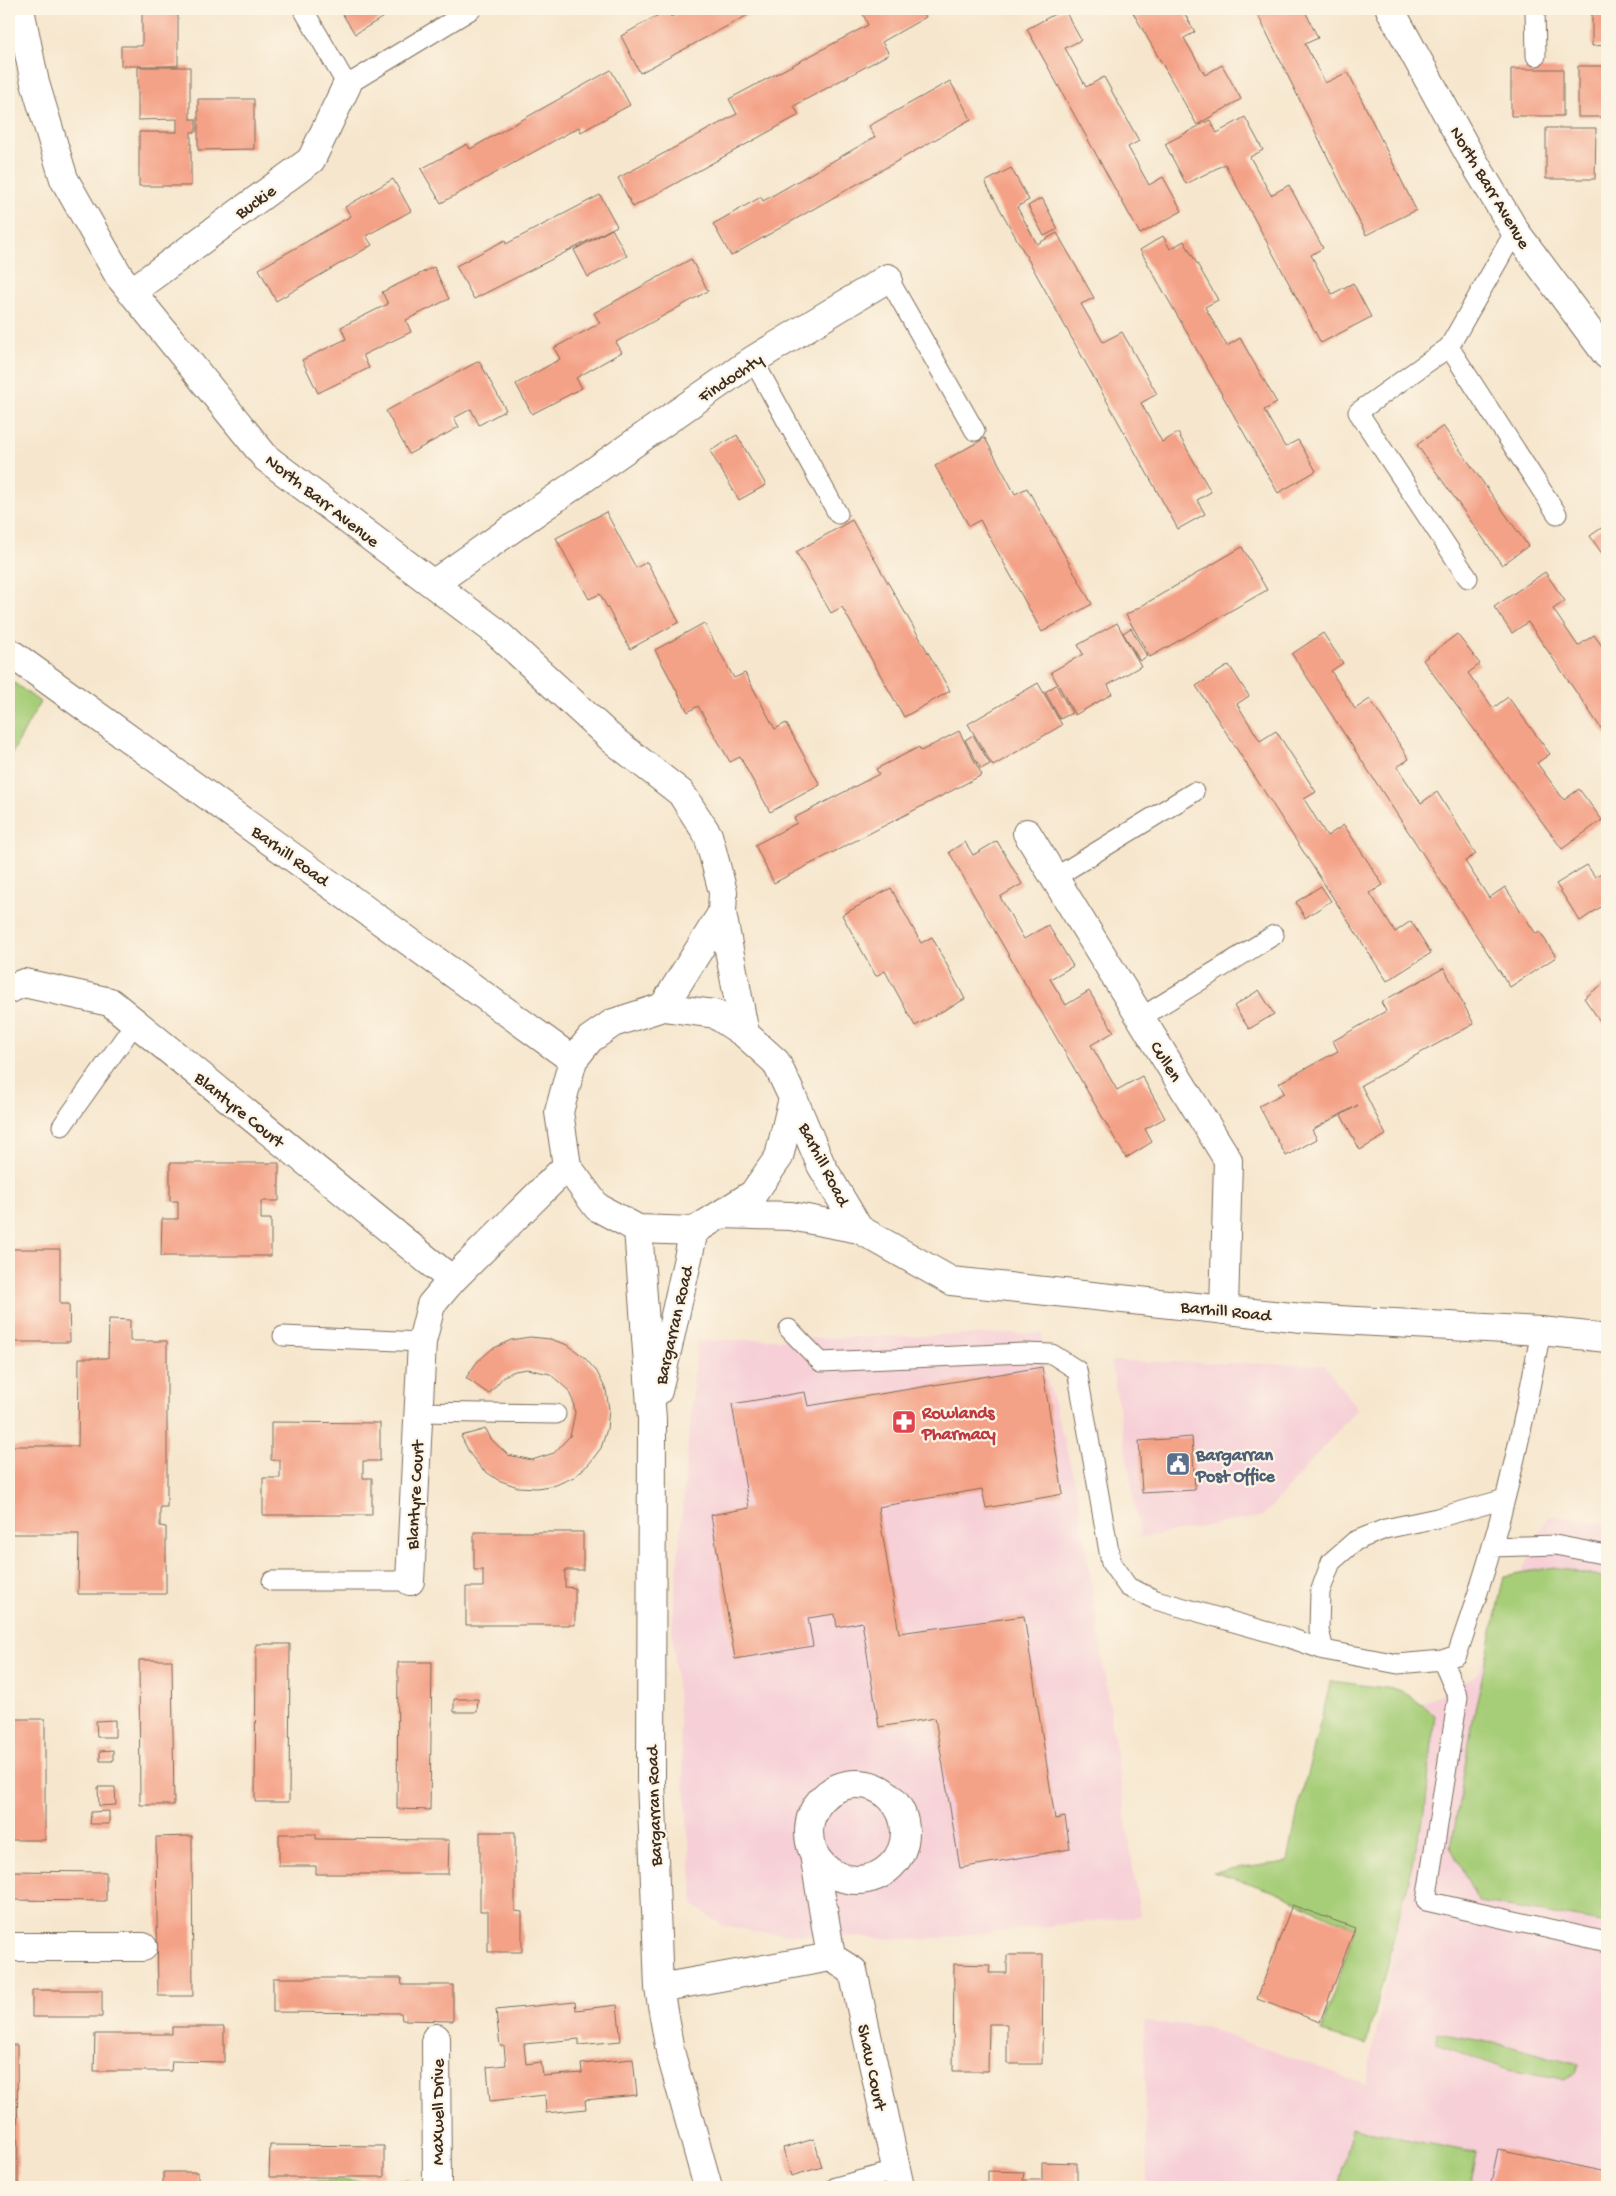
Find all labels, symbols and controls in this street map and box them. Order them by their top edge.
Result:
street label: North Barr Avenue [1444,123,1534,254]
street label: Buckie [231,181,281,225]
street label: Findochty [694,350,768,409]
street label: North Barr Avenue [260,451,383,553]
street label: Barhill Road [246,821,334,893]
street label: Cullen [1144,1038,1186,1087]
street label: Blantyre Court [189,1068,289,1154]
street label: Barhill Road [792,1119,853,1212]
street label: Bargarran Road [651,1263,700,1388]
street label: Barhill Road [1179,1297,1273,1328]
place label: Rowlands Pharmacy [921,1404,996,1446]
pharmacy icon: Rowlands Pharmacy [891,1409,917,1435]
street label: Blantyre Court [403,1438,430,1551]
place label: Bargarran Post Office [1195,1446,1275,1488]
public building icon: Bargarran Post Office [1165,1451,1191,1477]
street label: Bargarran Road [643,1744,668,1868]
street label: Shaw Court [851,2023,890,2114]
street label: Maxwell Drive [429,2058,450,2165]

